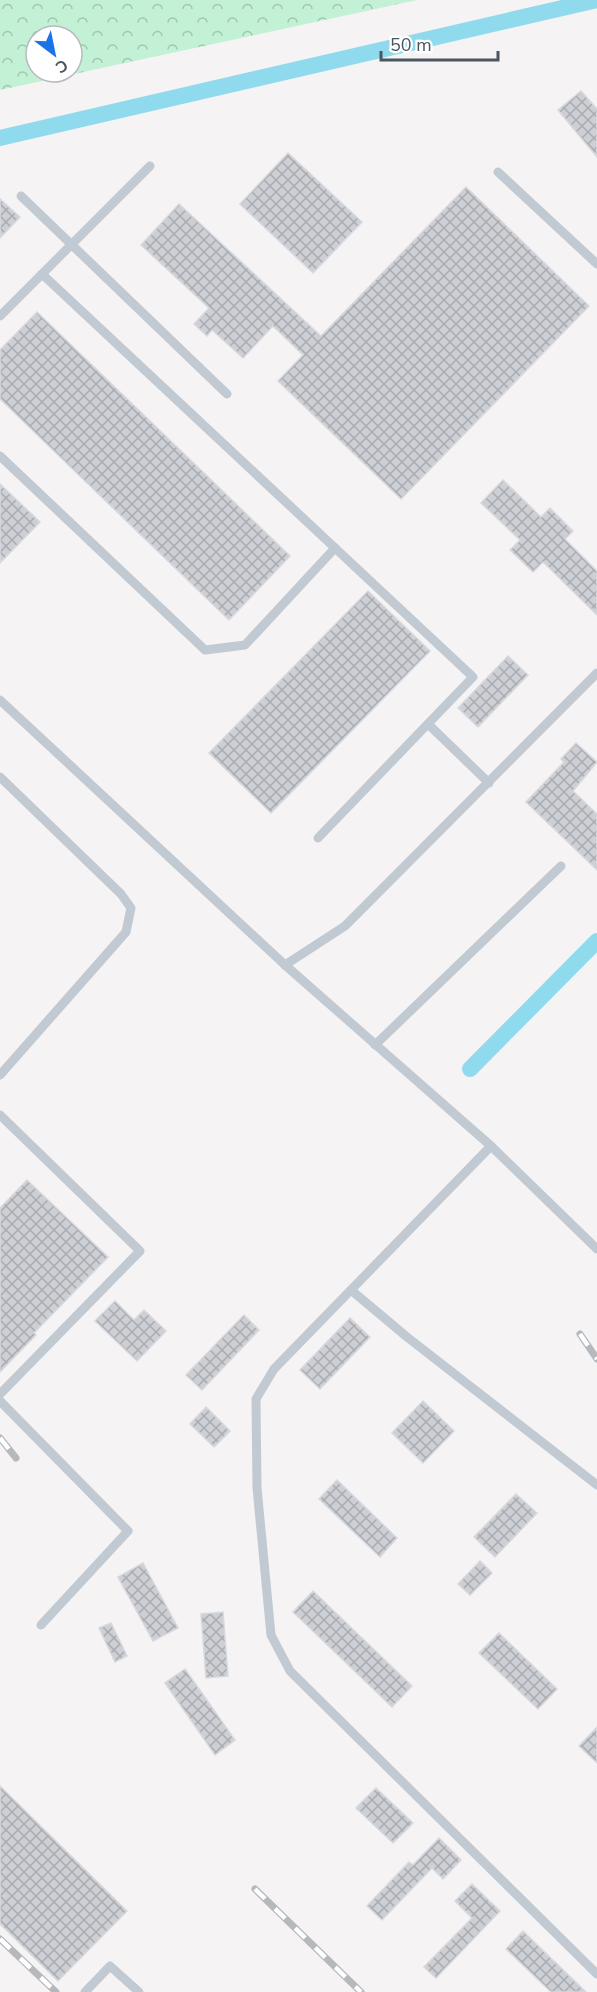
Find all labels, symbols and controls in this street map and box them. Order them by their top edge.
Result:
north arrow [24,24,84,84]
scale bar [381,24,498,62]
text: 50 m [390,33,432,57]
text: С [51,54,72,78]

